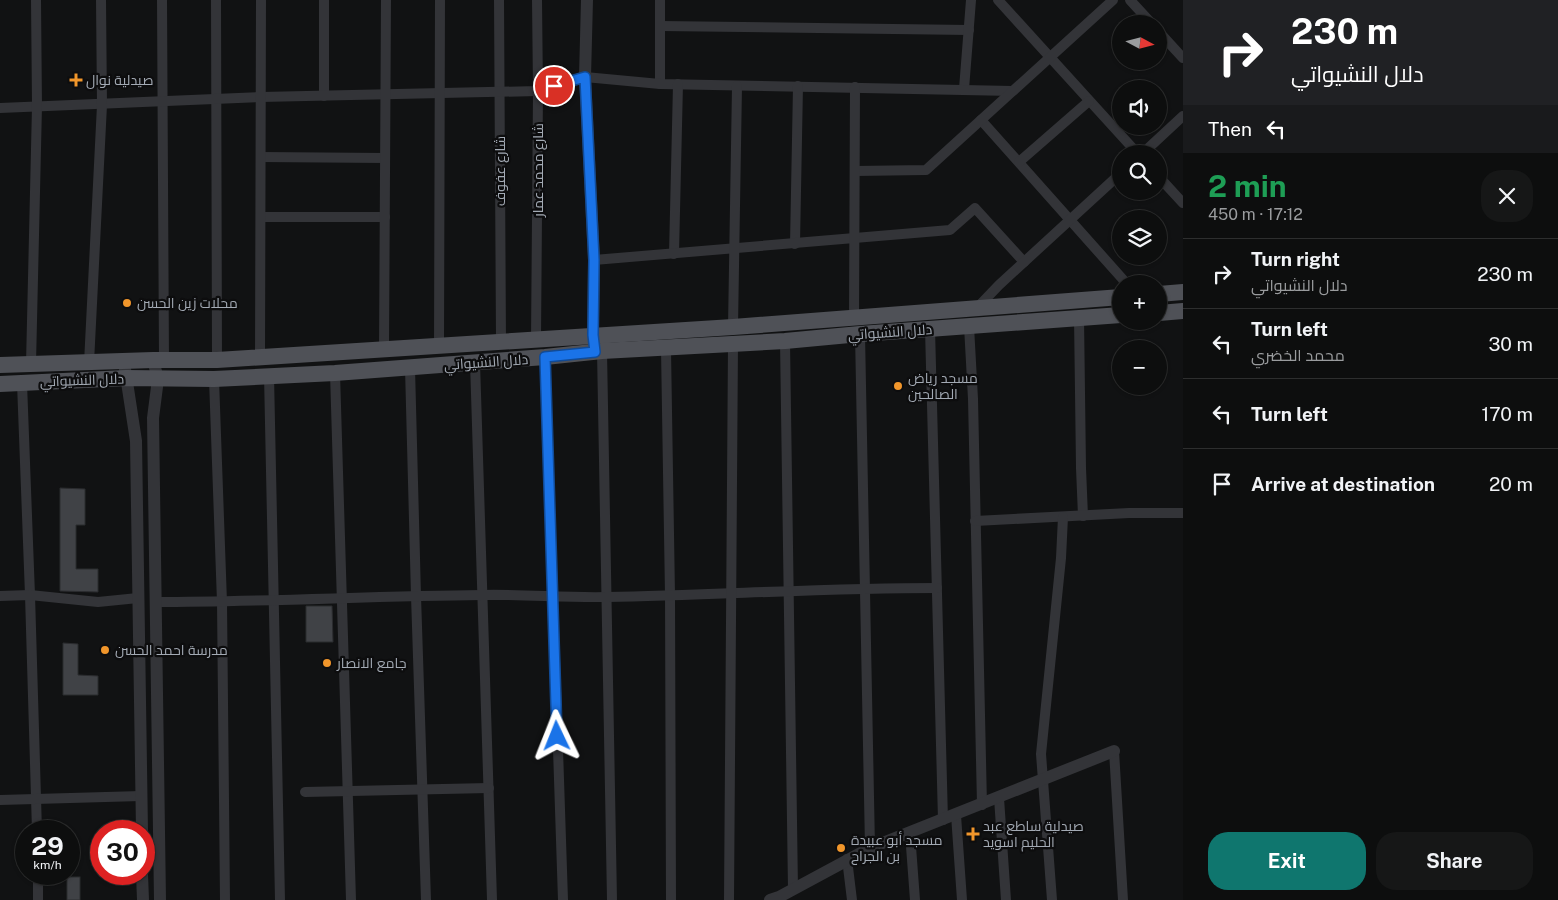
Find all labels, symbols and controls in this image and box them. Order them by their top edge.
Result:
text: 230 m [1291,11,1398,52]
north arrow [1112,15,1168,70]
map controls [1112,15,1167,395]
icon: right [1208,20,1273,85]
text: دلال النشيواتي [1291,61,1424,87]
pin [533,65,575,107]
place label: صيدلية نوال [86,72,153,89]
icon: arrive [540,72,568,100]
marker: صيدلية نوال [70,74,82,86]
button: sound [1112,80,1167,135]
icon: left [1262,115,1290,143]
text: Then [1208,118,1252,140]
street label: شارع محمد عمار [530,123,547,218]
street label: شارع عفوف [492,136,509,206]
button: search [1112,145,1167,200]
text: 2 min [1208,168,1287,204]
button: close [1481,170,1533,222]
text: 450 m · 17:12 [1208,205,1303,224]
button: layers [1112,210,1167,265]
text: Turn right [1251,248,1340,270]
icon: right [1208,260,1236,288]
text: 230 m [1477,263,1533,285]
button: + [1112,275,1167,330]
text: دلال النشيواتي [1251,276,1347,295]
place label: محلات زين الحسن [137,295,238,311]
marker: محلات زين الحسن [121,297,133,309]
text: Turn left [1251,318,1328,340]
street label: دلال النشيواتي [847,321,933,347]
icon: left [1208,330,1236,358]
text: 30 m [1488,333,1533,355]
button: − [1112,340,1167,395]
text: محمد الخضري [1251,346,1345,365]
street label: دلال النشيواتي [443,351,529,377]
place label: مسجد رياض الصالحين [908,370,978,402]
street label: دلال النشيواتي [40,371,125,393]
marker: مسجد رياض الصالحين [892,380,904,392]
icon: left [1208,400,1236,428]
text: Turn left [1251,403,1328,425]
text: 170 m [1482,403,1533,425]
icon: arrive [1208,470,1236,498]
text: Arrive at destination [1251,473,1435,495]
text: 20 m [1489,473,1533,495]
place label: مدرسة احمد الحسن [115,642,228,658]
marker: مدرسة احمد الحسن [99,644,111,656]
place label: جامع الانصار [336,655,406,672]
marker: جامع الانصار [321,657,333,669]
position arrow [530,709,582,761]
place label: صيدلية ساطع عبد الحليم اسويد [983,818,1084,852]
speed limit sign: 30 [90,820,155,885]
marker: صيدلية ساطع عبد الحليم اسويد [967,828,979,840]
text: 29 [31,831,64,861]
place label: مسجد أبو عبيدة بن الجراح [851,831,943,865]
button: Exit [1208,832,1366,890]
button: Share [1376,832,1533,890]
marker: مسجد أبو عبيدة بن الجراح [835,842,847,854]
text: km/h [33,858,62,872]

